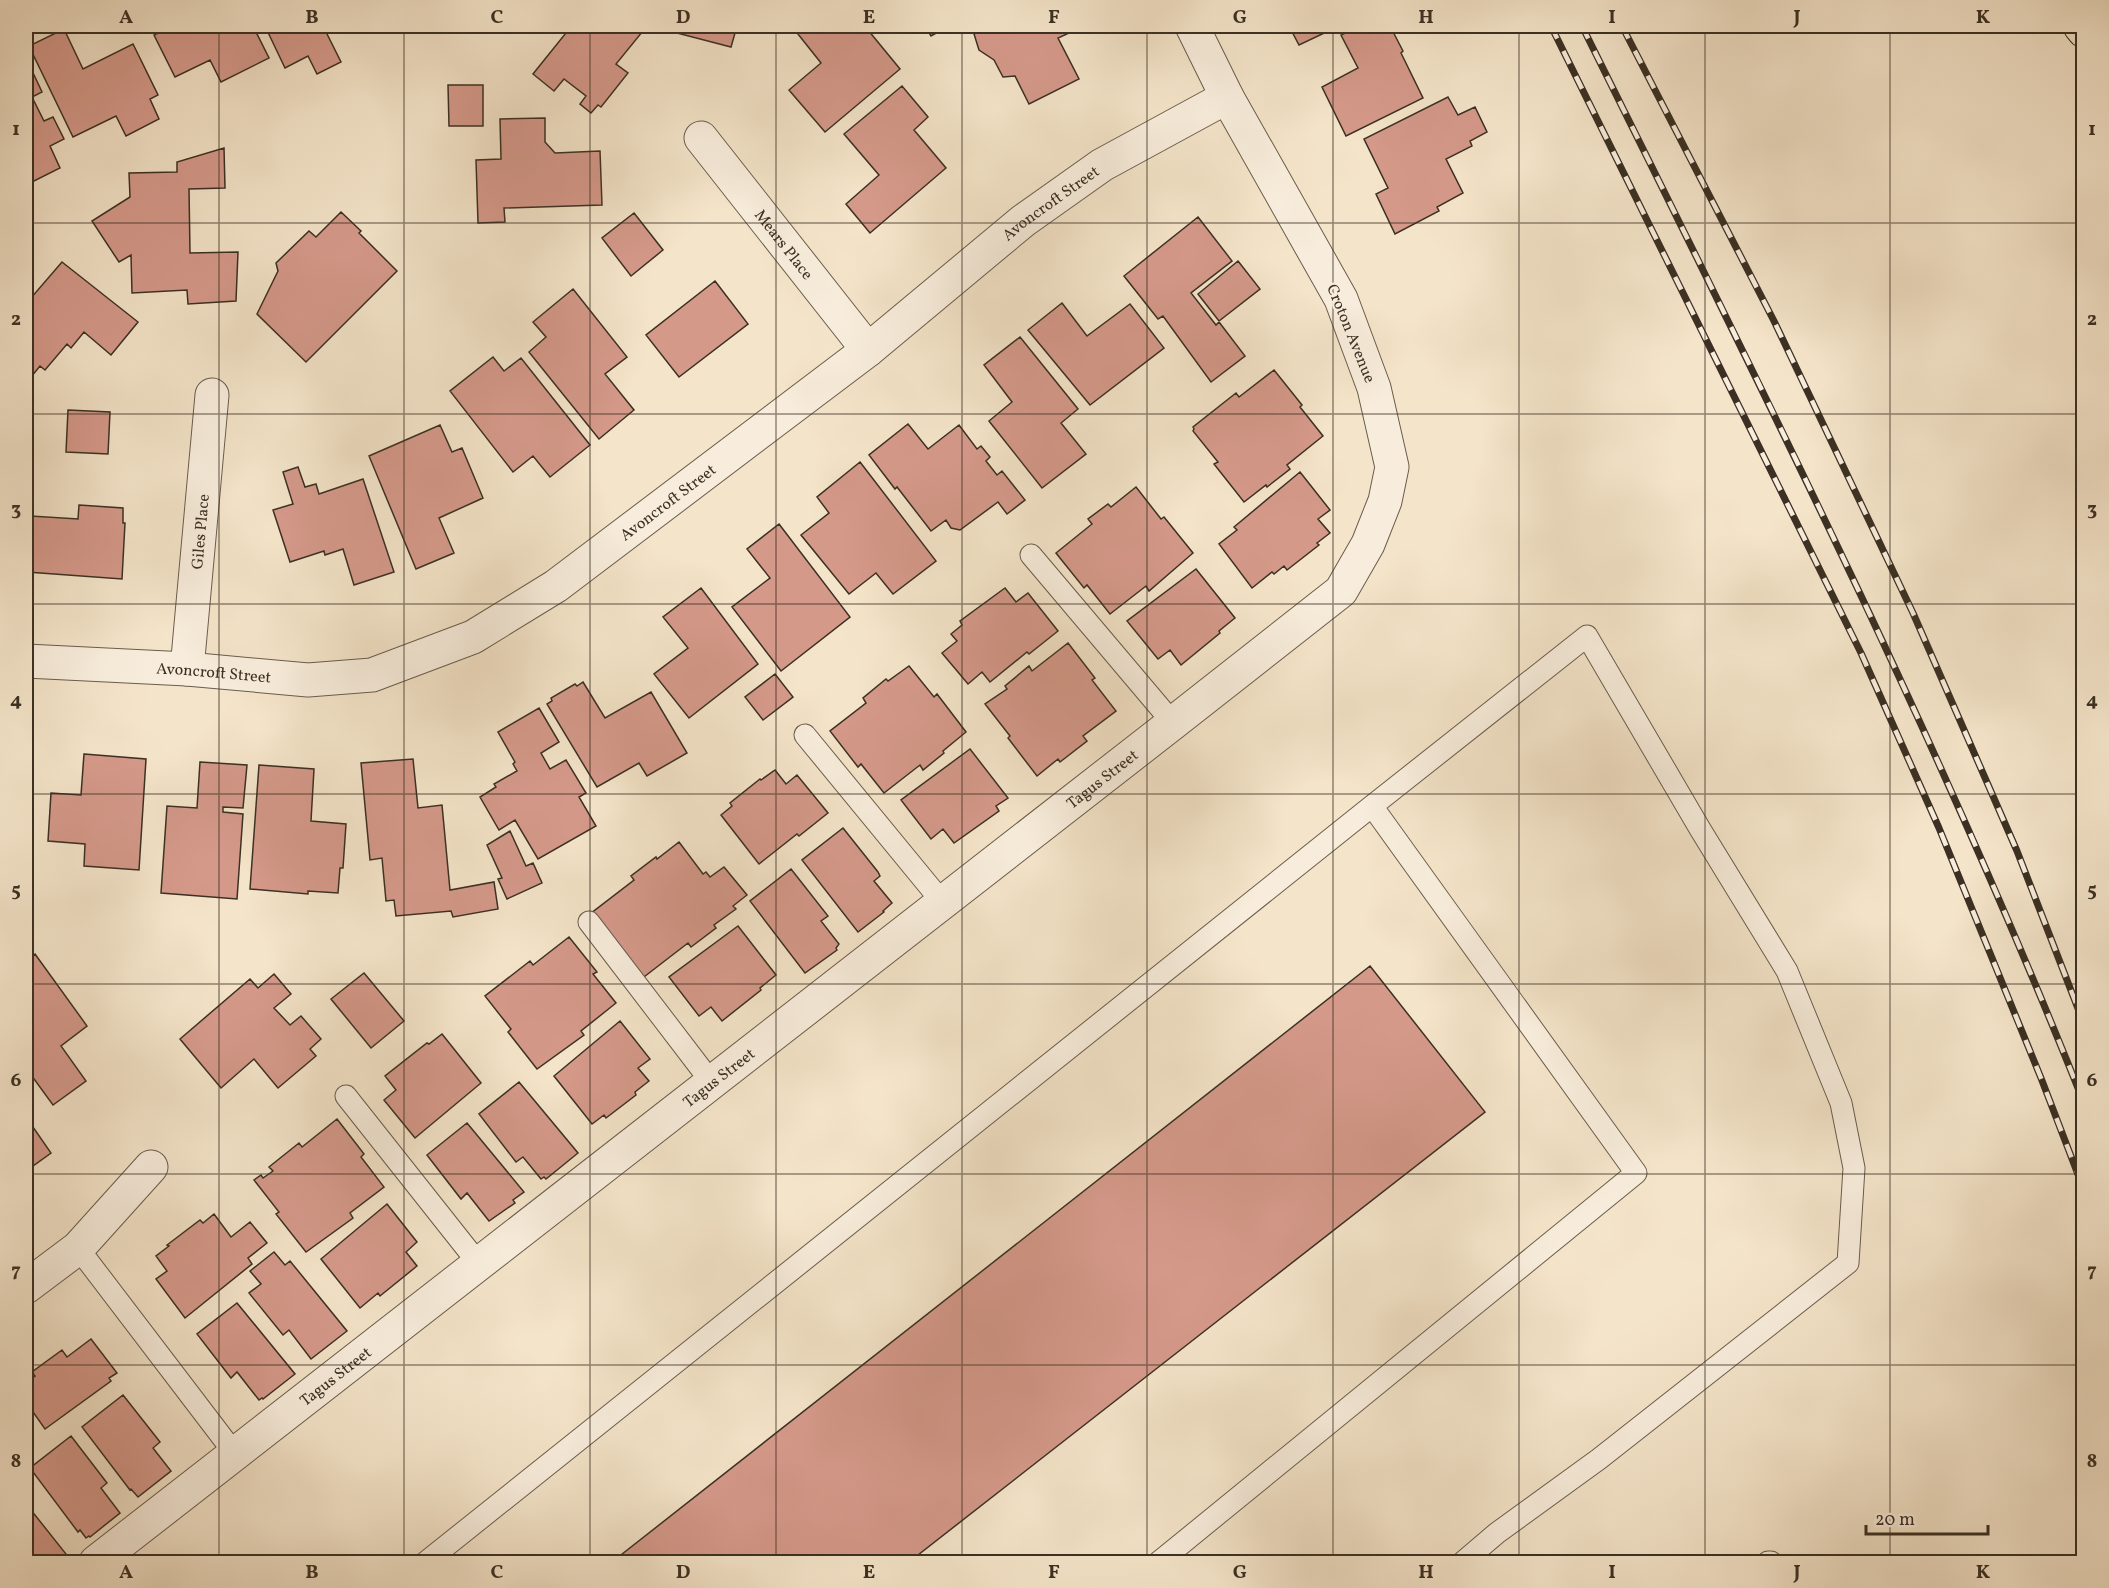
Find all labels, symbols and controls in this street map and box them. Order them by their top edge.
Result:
text: A [119,4,133,32]
text: B [305,4,319,32]
text: C [491,4,504,32]
text: D [676,4,690,32]
text: E [863,4,875,32]
text: F [1048,4,1060,32]
text: G [1233,4,1247,32]
text: H [1418,4,1434,32]
text: I [1608,4,1616,32]
text: J [1792,4,1801,32]
text: K [1976,4,1991,32]
text: 1 [12,116,20,144]
text: 1 [2088,116,2096,144]
street label: Avoncroft Street [998,161,1105,247]
street label: Mears Place [748,206,818,285]
street label: Croton Avenue [1320,281,1380,386]
text: 2 [11,306,21,334]
text: 2 [2087,306,2097,334]
street label: Avoncroft Street [616,459,722,547]
street label: Giles Place [187,493,216,570]
text: 3 [11,496,21,524]
text: 3 [2087,496,2097,524]
street label: Avoncroft Street [156,658,272,690]
text: 4 [10,687,22,715]
text: 4 [2086,687,2098,715]
street label: Tagus Street [1063,745,1144,815]
text: 5 [11,877,21,905]
text: 5 [2087,877,2097,905]
street label: Tagus Street [679,1043,760,1114]
text: 6 [11,1067,22,1095]
text: 6 [2087,1067,2098,1095]
text: 7 [11,1257,21,1285]
text: 7 [2087,1257,2097,1285]
street label: Tagus Street [296,1342,377,1412]
text: 8 [11,1448,21,1476]
text: 8 [2087,1448,2097,1476]
scale bar [1866,1498,1988,1536]
text: 20 m [1875,1508,1915,1533]
text: A [119,1559,133,1587]
text: B [305,1559,319,1587]
text: C [491,1559,504,1587]
text: D [676,1559,690,1587]
text: E [863,1559,875,1587]
text: F [1048,1559,1060,1587]
text: G [1233,1559,1247,1587]
text: H [1418,1559,1434,1587]
text: I [1608,1559,1616,1587]
text: J [1792,1559,1801,1587]
text: K [1976,1559,1991,1587]

